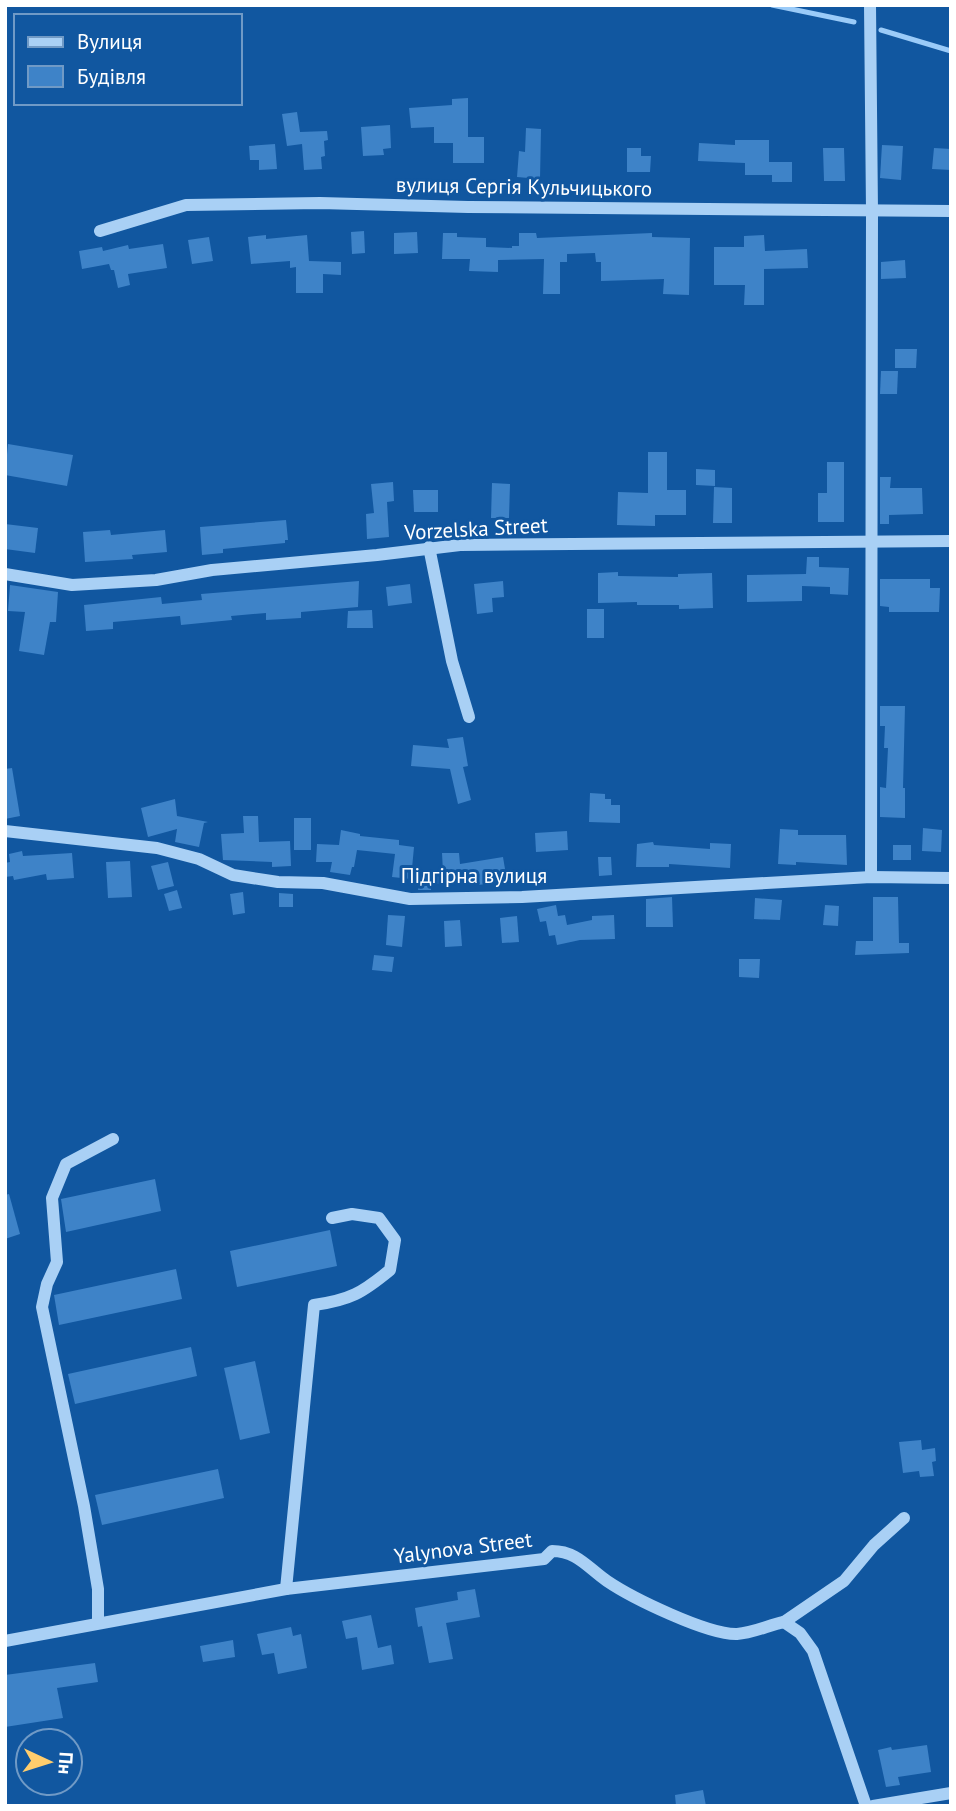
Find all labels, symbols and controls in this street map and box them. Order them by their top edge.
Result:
legend [14,14,242,105]
text: Вулиця [77,28,142,55]
text: Будівля [77,63,146,90]
street label: вулиця Сергія Кульчицького [396,171,652,202]
street label: Vorzelska Street [403,511,548,546]
street label: Підгірна вулиця [401,862,547,889]
street label: Yalynova Street [392,1526,533,1569]
north arrow [14,1727,84,1797]
text: Пн [53,1751,79,1775]

